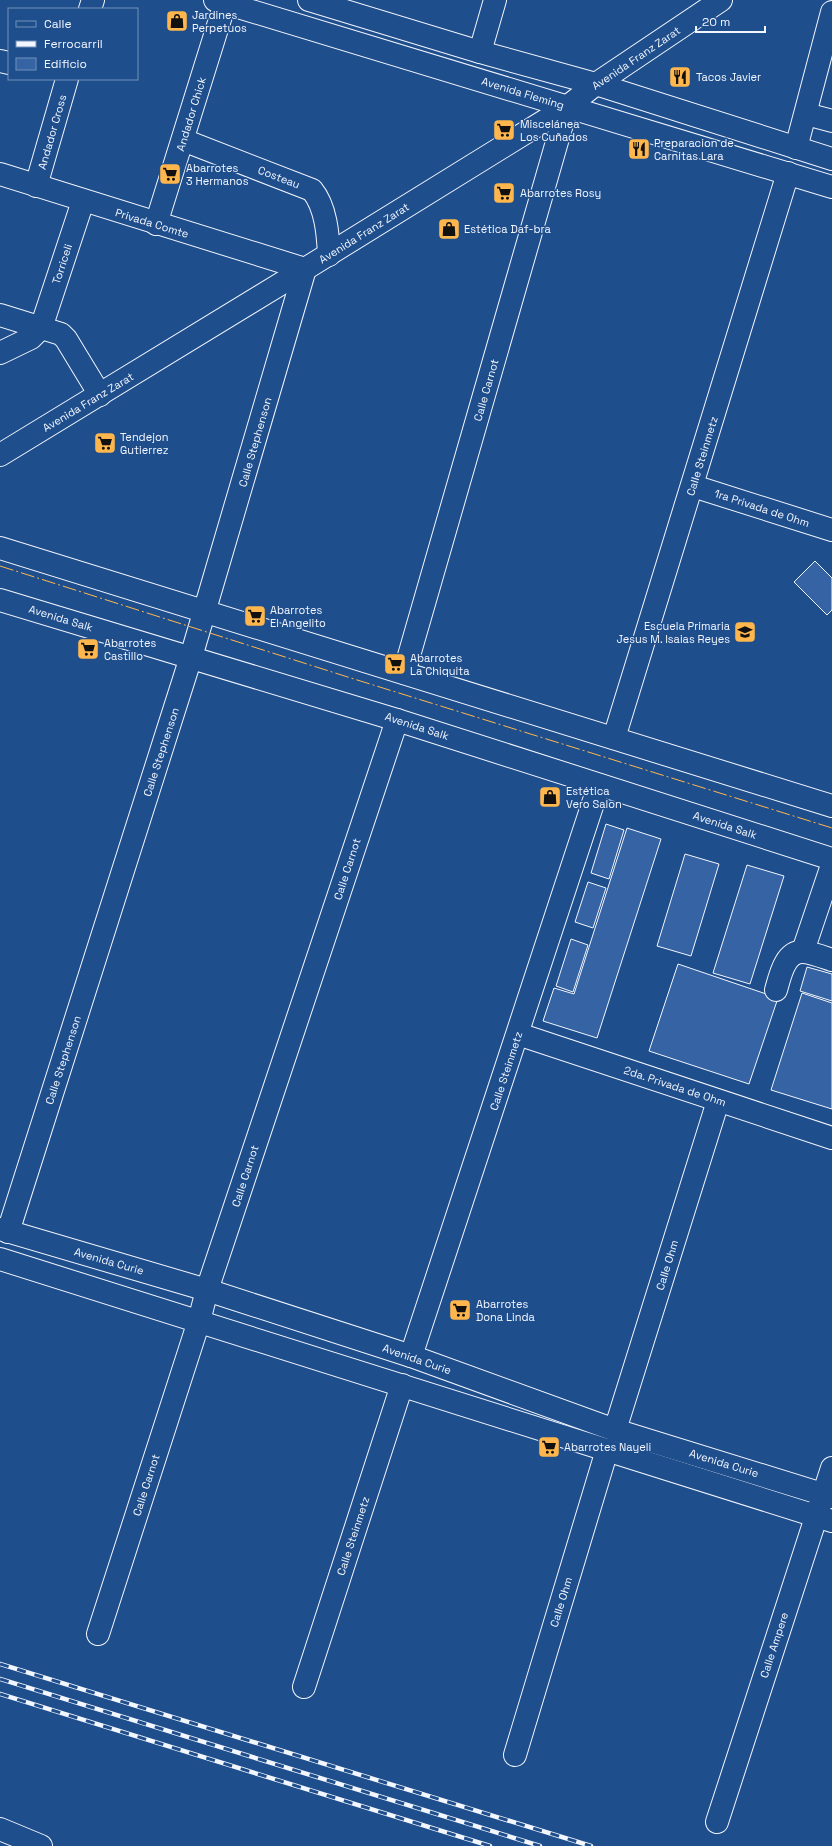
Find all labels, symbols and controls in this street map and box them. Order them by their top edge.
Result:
legend [8,8,138,80]
shop icon: Jardines Perpetuos [164,8,190,34]
place label: Jardines Perpetuos [192,8,247,35]
scale bar [696,8,765,34]
text: 20 m [702,14,730,30]
text: Calle [44,16,72,32]
street label: Avenida Franz Zarat [589,23,683,93]
text: Ferrocarril [44,36,103,52]
text: Edificio [44,56,87,72]
restaurant icon: Tacos Javier [667,64,693,90]
place label: Tacos Javier [696,70,761,84]
street label: Avenida Fleming [480,74,566,112]
street label: Andador Chick [173,75,209,153]
street label: Andador Cross [35,93,69,171]
supermarket icon: Miscelánea Los Cuñados [491,117,517,143]
place label: Miscelánea Los Cuñados [520,117,588,144]
restaurant icon: Preparacion de Carnitas Lara [626,136,652,162]
place label: Preparacion de Carnitas Lara [654,136,734,163]
supermarket icon: Abarrotes 3 Hermanos [157,161,183,187]
place label: Abarrotes 3 Hermanos [186,161,249,188]
street label: Costeau [256,163,302,191]
supermarket icon: Abarrotes Rosy [491,180,517,206]
place label: Abarrotes Rosy [520,186,601,200]
street label: Avenida Franz Zarat [316,200,412,266]
street label: Privada Comte [114,205,190,241]
shop icon: Estética Daf-bra [436,216,462,242]
place label: Estética Daf-bra [464,222,551,236]
street label: Torriceli [49,242,75,286]
street label: Calle Carnot [470,357,502,423]
street label: Avenida Franz Zarat [40,369,136,435]
street label: Calle Stephenson [236,396,274,488]
street label: Calle Steinmetz [683,414,721,497]
supermarket icon: Tendejon Gutierrez [92,430,118,456]
place label: Tendejon Gutierrez [120,430,169,457]
street label: 1ra Privada de Ohm [713,486,811,530]
street label: Avenida Salk [27,602,95,634]
supermarket icon: Abarrotes El Angelito [242,603,268,629]
place label: Abarrotes El Angelito [270,603,326,630]
place label: Escuela Primaria Jesus M. Isaias Reyes [616,619,731,646]
school or university icon: Escuela Primaria Jesus M. Isaias Reyes [732,619,758,645]
supermarket icon: Abarrotes Castillo [75,636,101,662]
place label: Abarrotes Castillo [104,636,156,663]
supermarket icon: Abarrotes La Chiquita [382,651,408,677]
place label: Abarrotes La Chiquita [410,651,470,678]
street label: Calle Stephenson [140,706,182,798]
street label: Avenida Salk [383,709,451,743]
shop icon: Estética Vero Salon [537,784,563,810]
place label: Estética Vero Salon [566,784,622,811]
street label: Avenida Salk [691,808,759,842]
street label: Calle Carnot [330,836,364,902]
street label: Calle Stephenson [42,1014,84,1106]
street label: Calle Steinmetz [487,1029,525,1112]
street label: 2da. Privada de Ohm [622,1063,728,1109]
street label: Calle Carnot [228,1143,262,1209]
street label: Calle Ohm [653,1238,681,1292]
street label: Avenida Curie [73,1244,145,1278]
supermarket icon: Abarrotes Dona Linda [447,1297,473,1323]
place label: Abarrotes Dona Linda [476,1297,536,1324]
street label: Avenida Curie [381,1341,453,1377]
supermarket icon: Abarrotes Nayeli [536,1434,562,1460]
place label: Abarrotes Nayeli [564,1440,651,1454]
street label: Avenida Curie [688,1446,760,1480]
street label: Calle Carnot [129,1452,163,1518]
street label: Calle Steinmetz [334,1494,372,1577]
street label: Calle Ohm [547,1575,575,1629]
street label: Calle Ampere [757,1610,791,1680]

